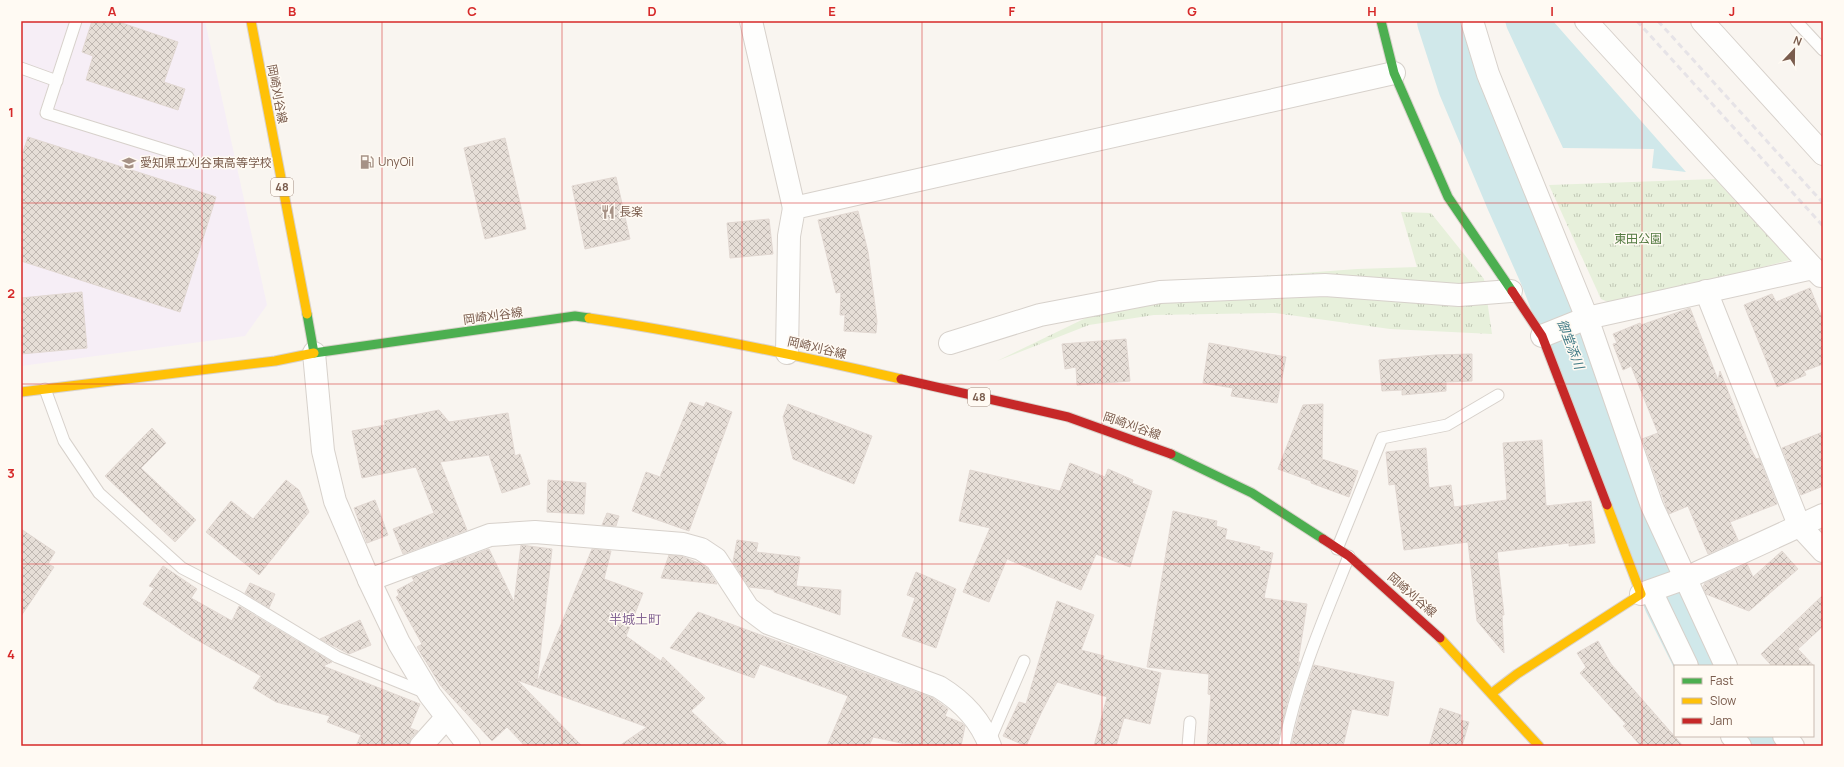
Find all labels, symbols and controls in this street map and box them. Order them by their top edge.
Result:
text: A [108,2,117,20]
text: B [288,2,296,20]
text: C [467,2,477,20]
text: D [647,2,657,20]
text: E [828,2,836,20]
text: F [1009,2,1016,20]
text: G [1187,2,1197,20]
text: H [1367,2,1377,20]
text: I [1550,2,1554,20]
text: J [1729,2,1735,20]
north arrow [1774,30,1814,70]
text: N [1791,32,1804,49]
street label: 岡崎刈谷線 [263,63,292,125]
text: 1 [8,103,14,121]
place label: UnyOil [378,153,414,170]
place label: 愛知県立刈谷東高等学校 [140,154,272,171]
fuel station icon: UnyOil [359,154,375,170]
school or university icon: 愛知県立刈谷東高等学校 [121,155,137,171]
road number: 48 [271,178,293,196]
place label: 長楽 [619,203,643,220]
restaurant icon: 長楽 [600,204,616,220]
park label: 東田公園 [1614,230,1662,247]
text: 2 [7,284,15,302]
street label: 岡崎刈谷線 [462,303,524,328]
water label: 御堂添川 [1553,316,1589,373]
street label: 岡崎刈谷線 [786,332,848,363]
road number: 48 [968,388,990,406]
street label: 岡崎刈谷線 [1101,408,1163,443]
text: 3 [7,464,15,482]
street label: 岡崎刈谷線 [1384,569,1441,621]
district label: 半城土町 [609,610,661,628]
text: 4 [7,645,15,663]
legend [1674,665,1814,737]
text: Fast [1710,672,1734,689]
text: Slow [1710,692,1736,709]
text: Jam [1710,712,1732,729]

